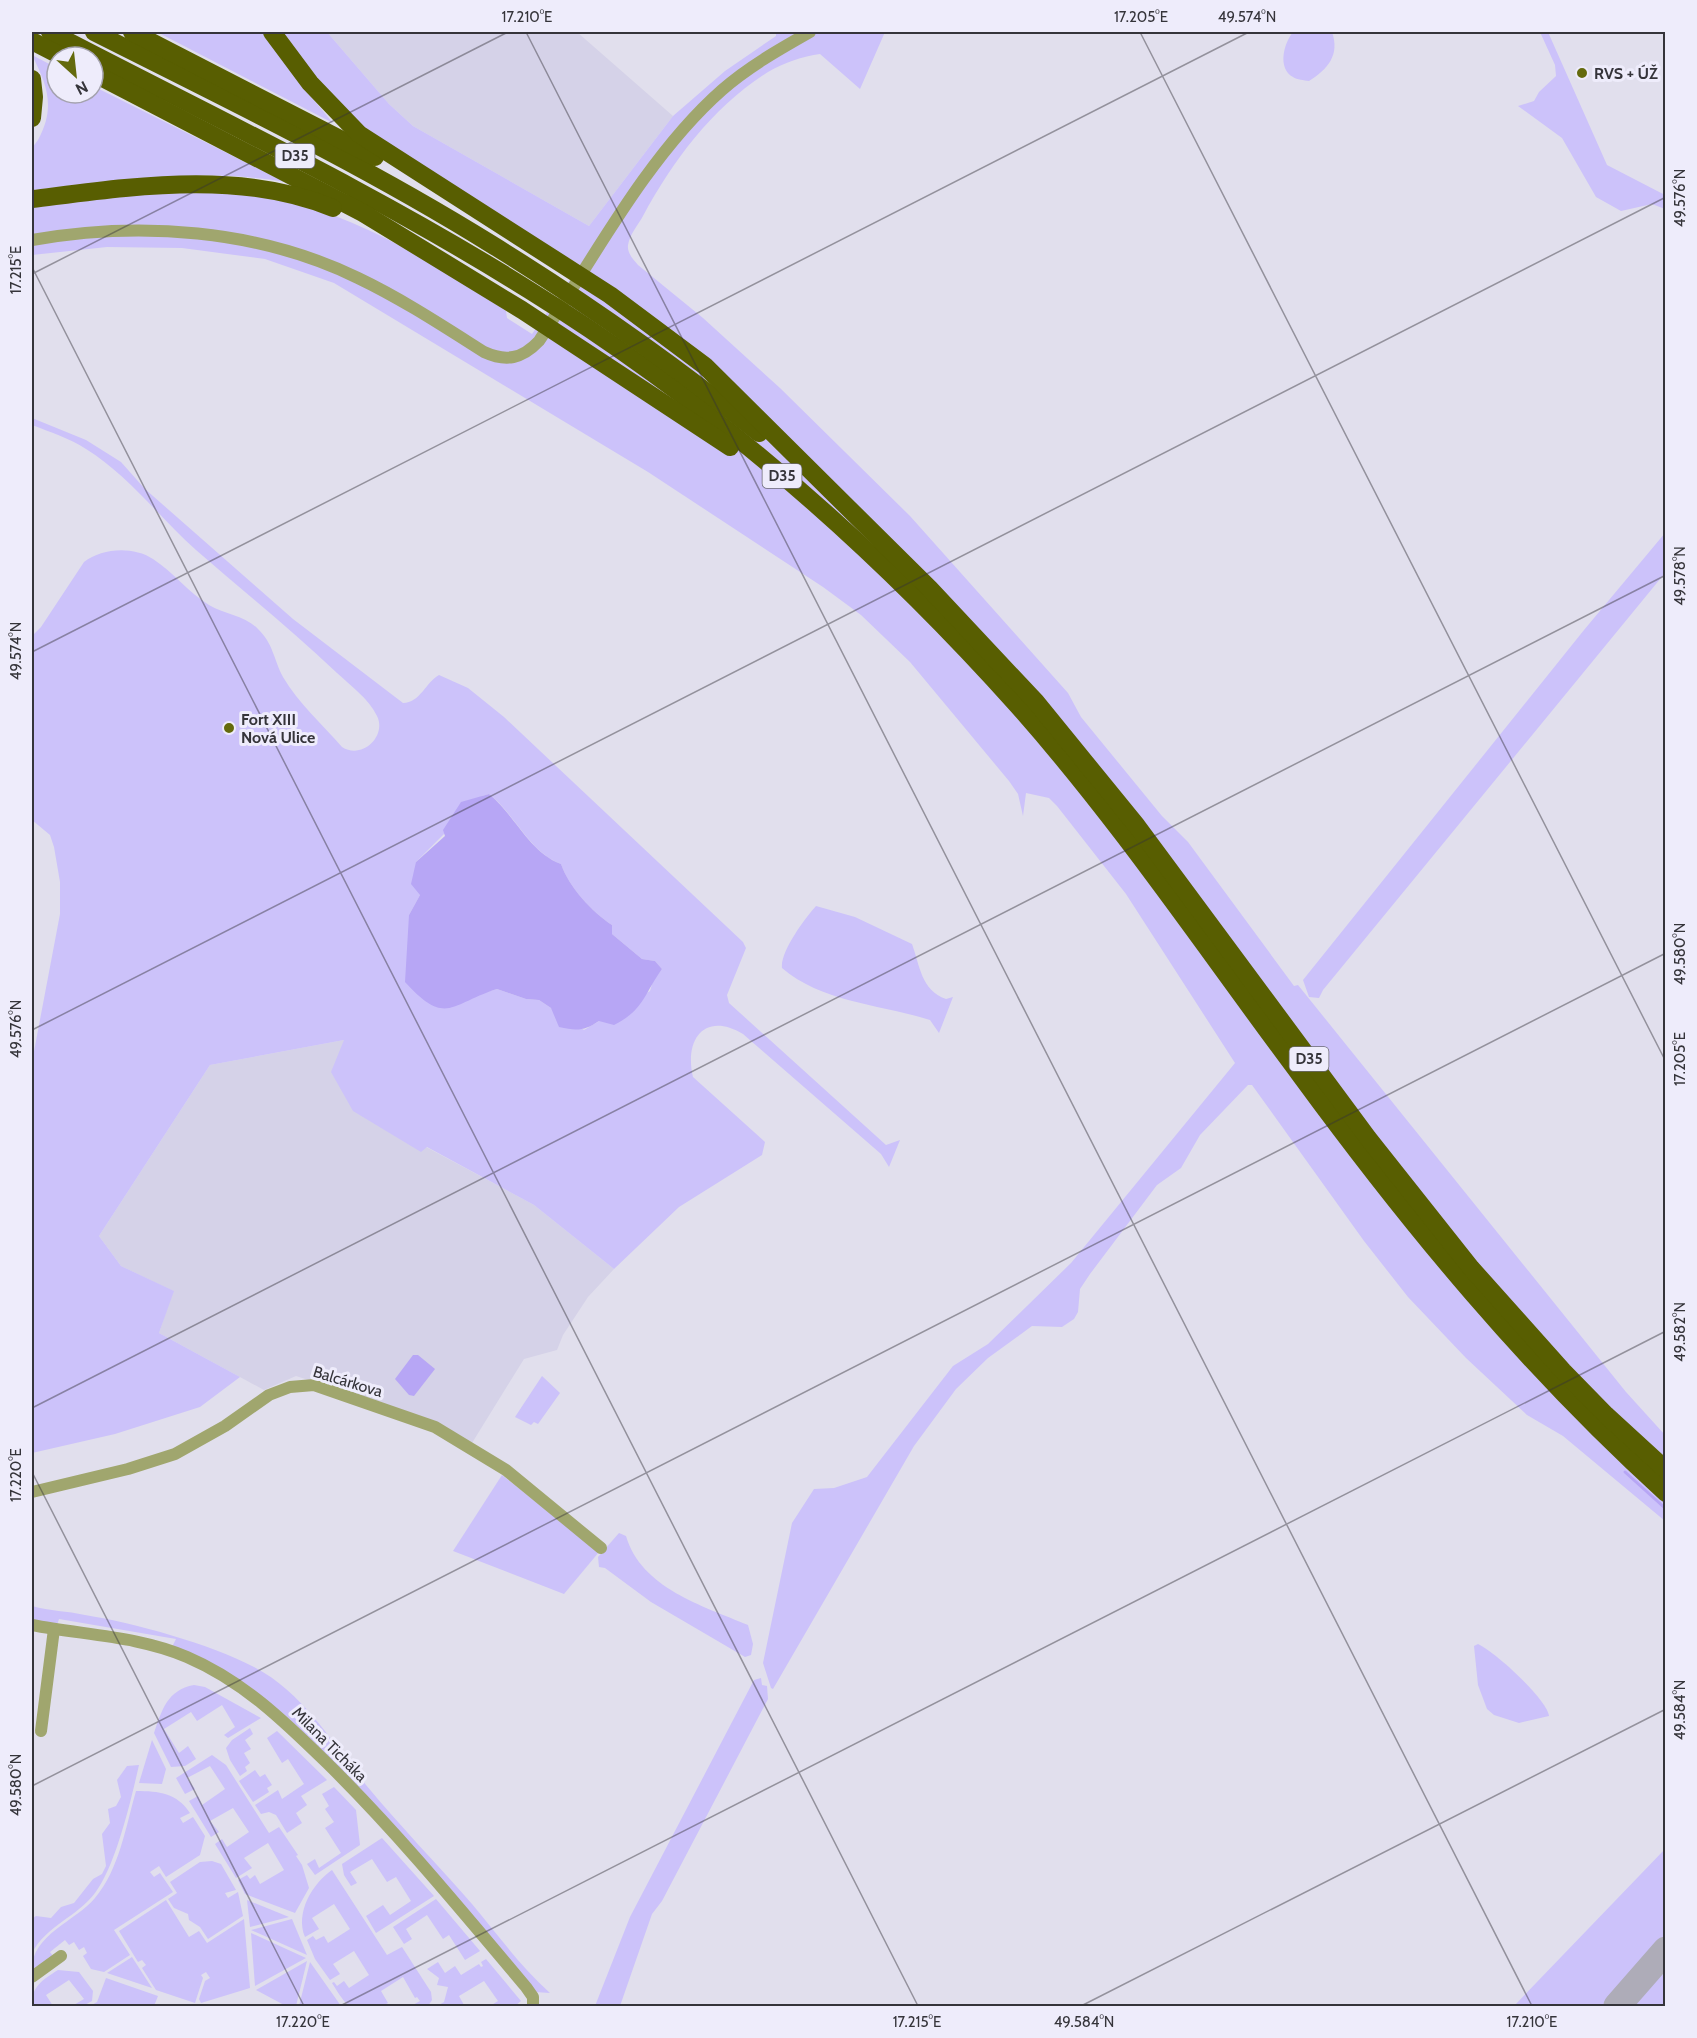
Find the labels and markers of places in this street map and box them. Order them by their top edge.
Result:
place label: RVS + ÚŽ [1594,64,1658,83]
marker: RVS + ÚŽ [1575,66,1589,80]
place label: Fort XIII Nová Ulice [241,710,315,747]
marker: Fort XIII Nová Ulice [222,721,236,735]

